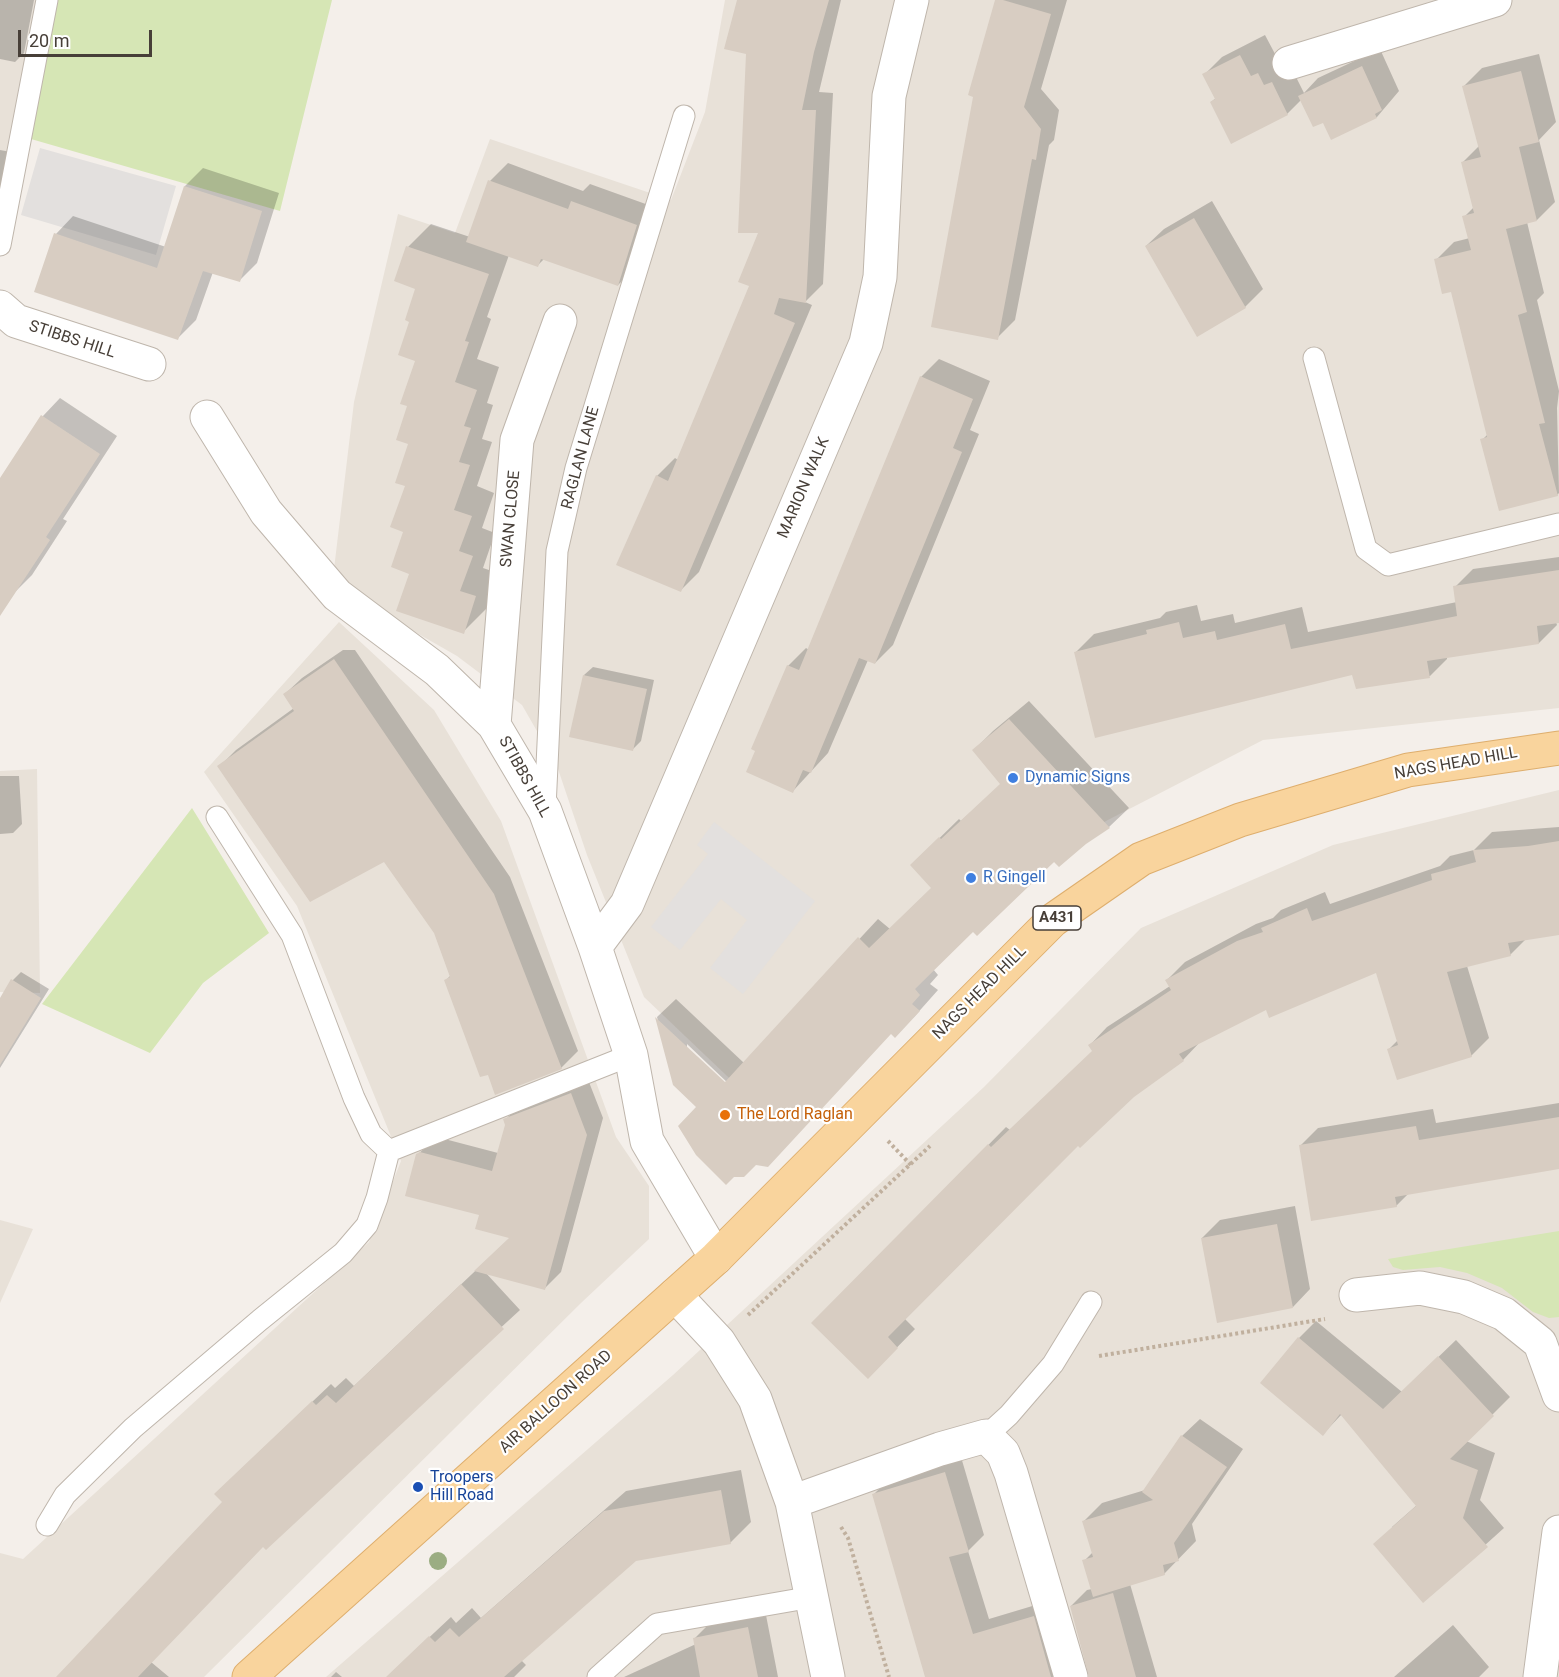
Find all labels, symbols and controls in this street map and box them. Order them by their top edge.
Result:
scale bar [21,18,154,56]
text: 20 m [29,30,69,51]
street label: STIBBS HILL [26,317,118,363]
street label: RAGLAN LANE [558,405,604,511]
street label: MARION WALK [774,434,834,542]
street label: SWAN CLOSE [497,470,525,568]
street label: STIBBS HILL [494,733,554,821]
street label: NAGS HEAD HILL [1393,744,1519,784]
place label: Dynamic Signs [1025,768,1130,788]
marker: Dynamic Signs [1006,771,1020,785]
place label: R Gingell [983,868,1046,888]
marker: R Gingell [964,871,978,885]
road number: A431 [1033,906,1081,930]
street label: NAGS HEAD HILL [929,942,1031,1044]
place label: The Lord Raglan [737,1105,853,1125]
marker: The Lord Raglan [718,1108,732,1122]
street label: AIR BALLOON ROAD [496,1346,616,1458]
place label: Troopers Hill Road [430,1468,494,1506]
marker: Troopers Hill Road [411,1480,425,1494]

